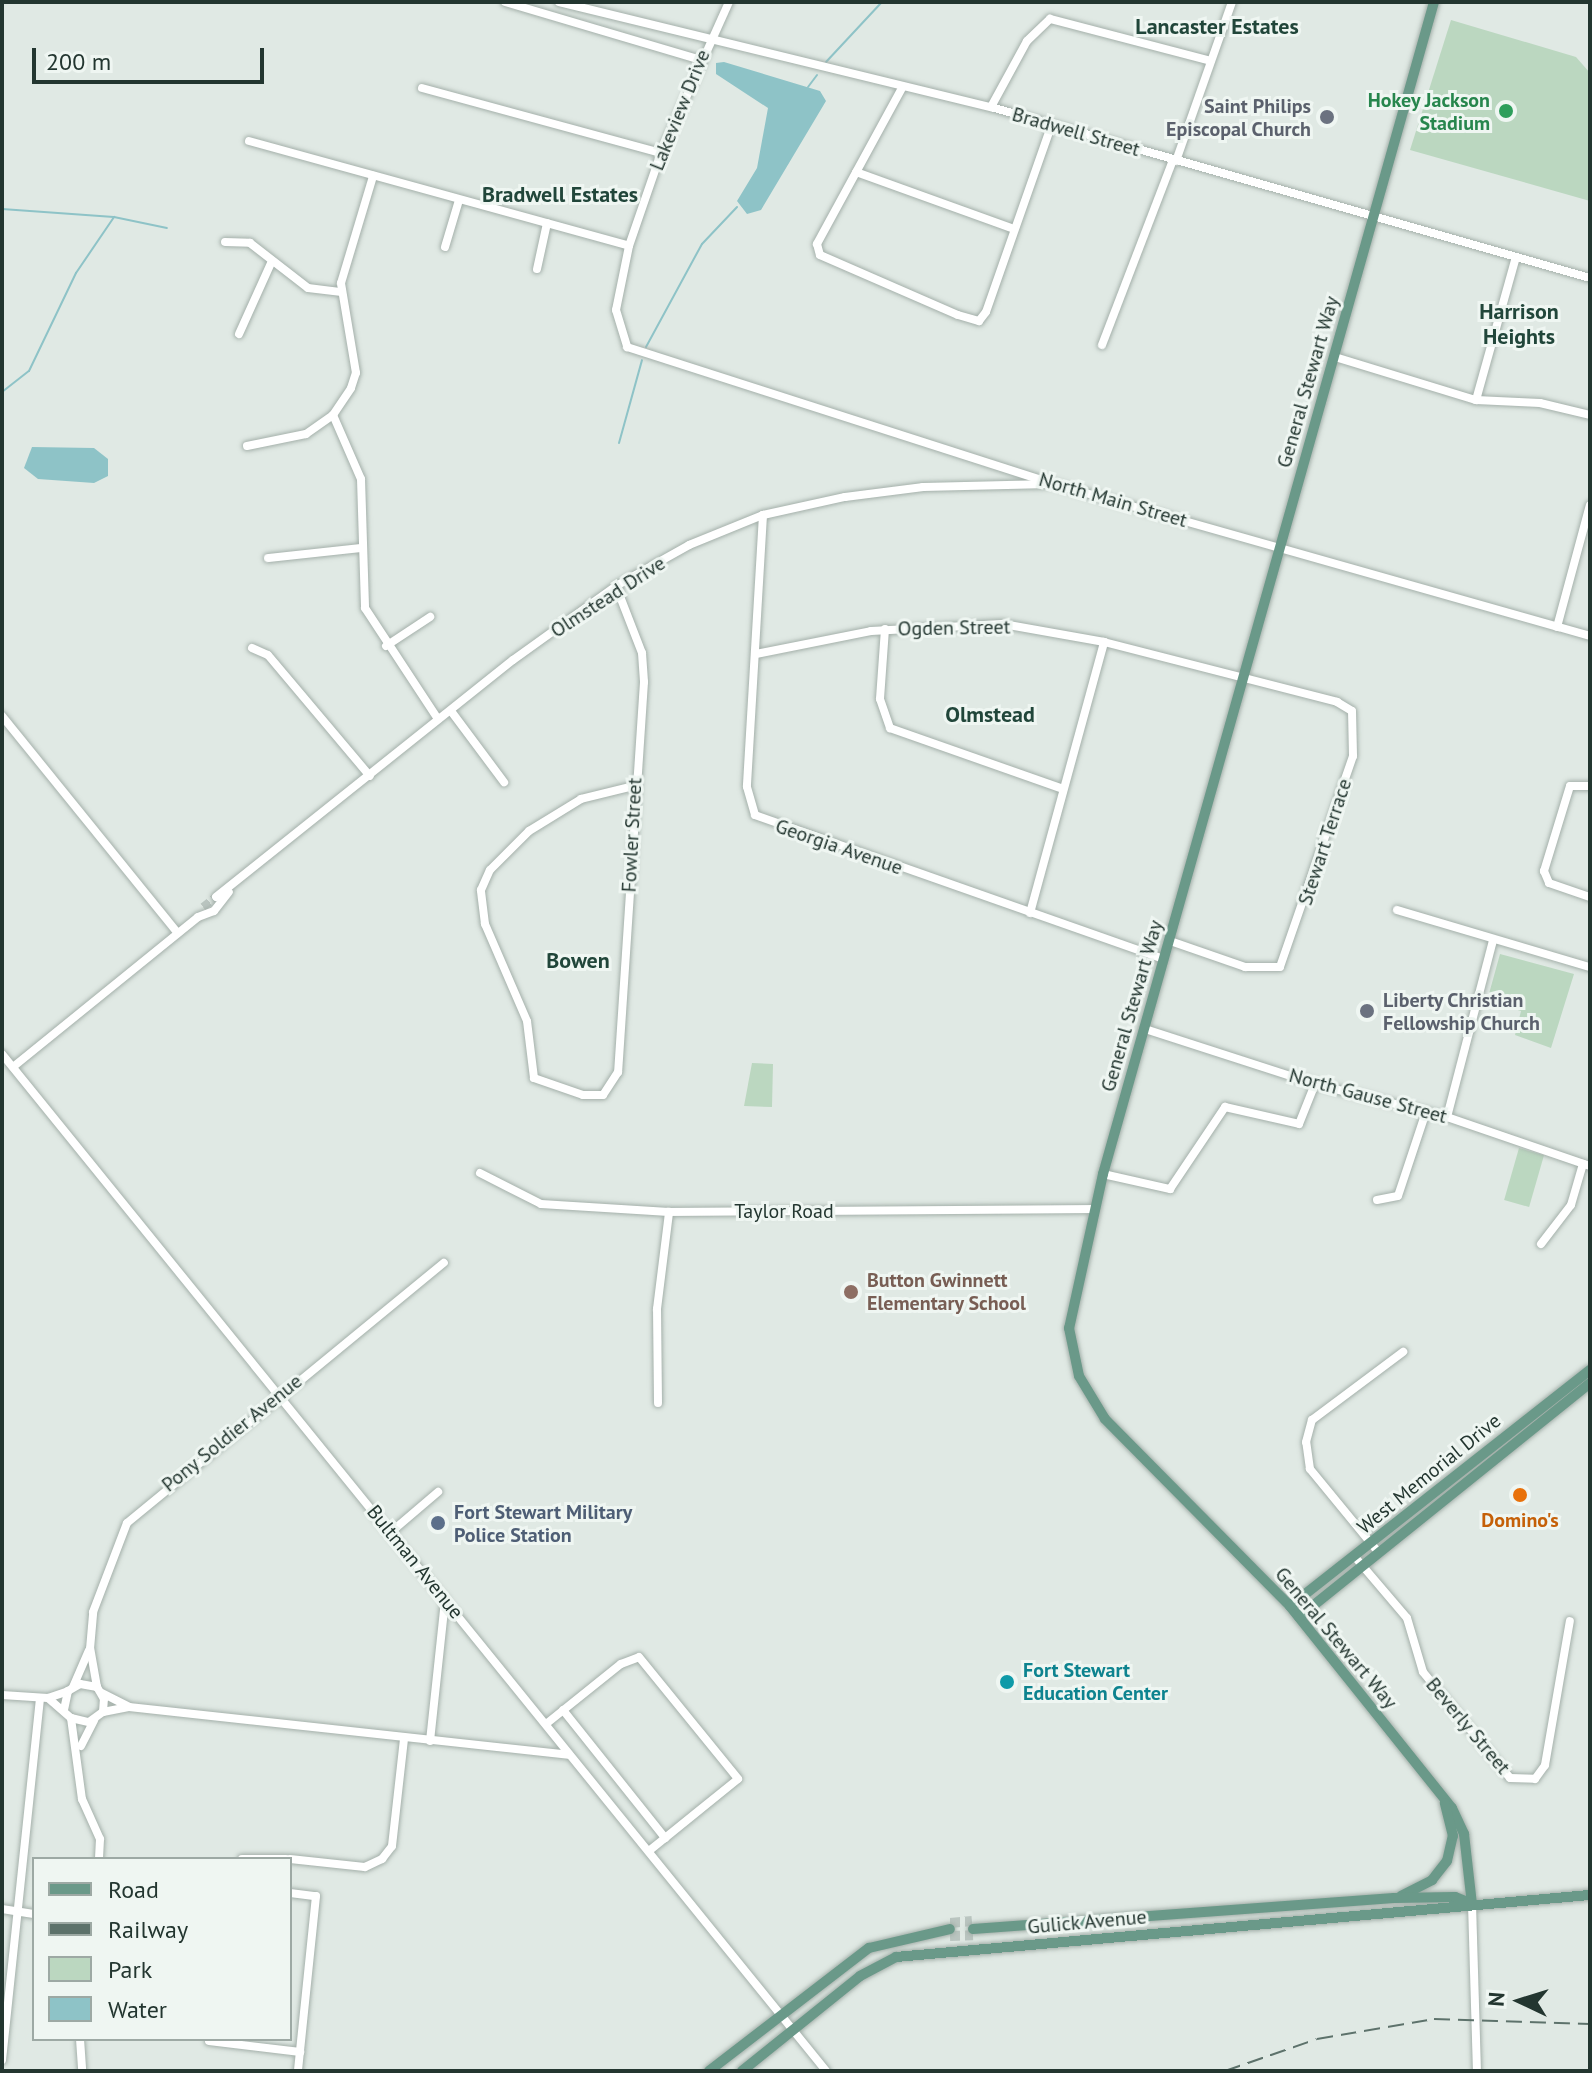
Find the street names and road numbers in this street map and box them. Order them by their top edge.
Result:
street label: Lakeview Drive [645,46,715,174]
street label: Bradwell Street [1009,102,1143,162]
street label: General Stewart Way [1272,293,1344,471]
street label: North Main Street [1036,467,1190,533]
street label: Olmstead Drive [546,551,670,643]
street label: Ogden Street [897,615,1011,641]
street label: Stewart Terrace [1293,775,1357,909]
street label: Fowler Street [617,777,647,893]
street label: Georgia Avenue [772,814,906,880]
street label: General Stewart Way [1096,917,1168,1095]
street label: North Gause Street [1286,1063,1450,1129]
street label: Taylor Road [734,1199,834,1223]
street label: Pony Soldier Avenue [157,1369,307,1497]
street label: West Memorial Drive [1352,1409,1506,1539]
street label: Bultman Avenue [362,1500,468,1624]
street label: General Stewart Way [1270,1562,1402,1714]
street label: Beverly Street [1420,1673,1516,1779]
street label: Gulick Avenue [1026,1905,1148,1939]

